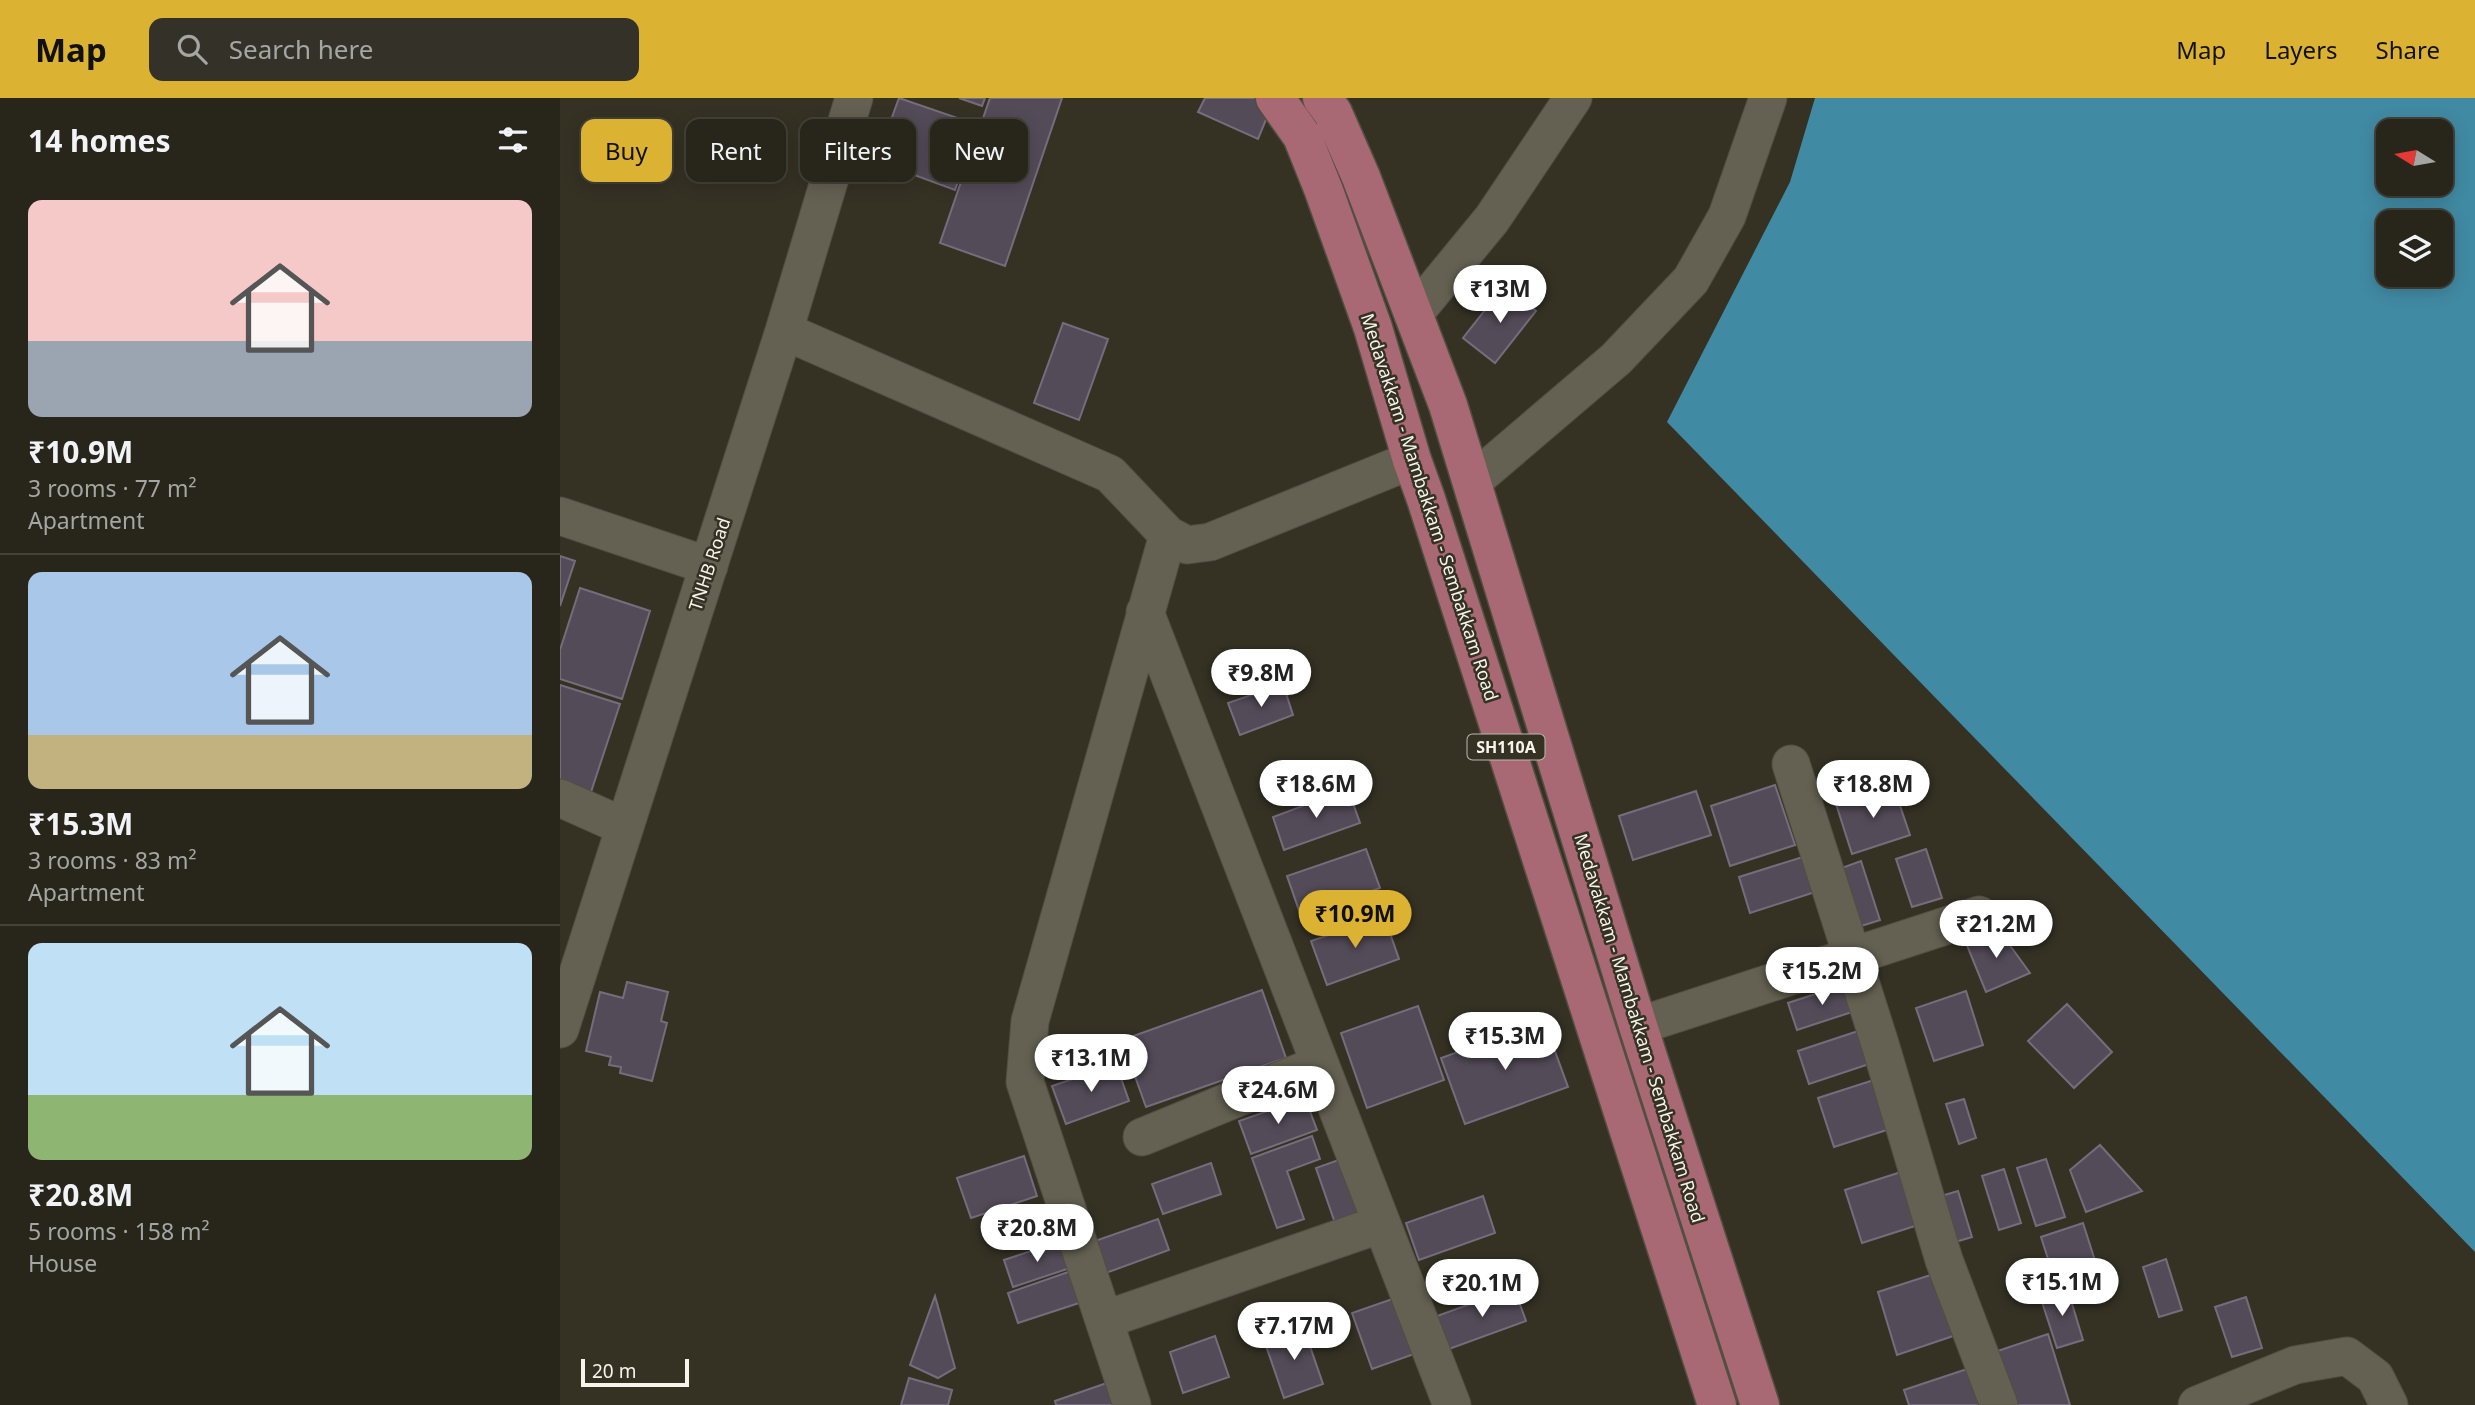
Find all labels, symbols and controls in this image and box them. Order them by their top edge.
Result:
search box [149,18,639,81]
text: Map [35,27,107,72]
icon: search [173,30,211,68]
text: Search here [229,31,373,67]
text: Map [2176,33,2226,66]
text: Layers [2264,33,2338,66]
text: Share [2376,33,2440,66]
chip: Buy [581,119,672,182]
chip: Rent [686,119,786,182]
chip: Filters [800,119,916,182]
chip: New [930,119,1028,182]
north arrow [2376,119,2454,196]
map controls [2376,119,2453,287]
text: 14 homes [28,120,171,161]
icon: filters [494,121,532,159]
button: layers [2376,210,2453,287]
icon: home [217,245,343,371]
pin: ₹13M [1459,266,1541,325]
text: ₹13M [1469,272,1531,304]
street label: Medavakkam - Mambakkam - Sembakkam Road [1356,310,1504,704]
text: ₹10.9M [28,431,133,472]
text: 3 rooms · 77 m² [28,472,197,504]
text: Apartment [28,504,145,536]
street label: TNHB Road [683,514,735,614]
icon: home [217,617,343,743]
pin: ₹9.8M [1212,650,1310,709]
text: ₹9.8M [1227,656,1295,688]
road number: SH110A [1468,734,1544,760]
pin: ₹18.6M [1259,760,1373,820]
pin: ₹18.8M [1816,760,1930,820]
text: ₹18.6M [1276,767,1356,799]
text: ₹18.8M [1833,767,1913,799]
text: ₹15.3M [28,803,133,844]
street label: Medavakkam - Mambakkam - Sembakkam Road [1569,830,1711,1226]
text: 3 rooms · 83 m² [28,844,197,876]
text: Apartment [28,876,145,908]
pin: ₹10.9M [1298,890,1412,950]
text: ₹10.9M [1315,897,1395,929]
pin: ₹21.2M [1939,900,2053,960]
text: ₹21.2M [1956,907,2036,939]
pin: ₹15.2M [1765,948,1879,1007]
text: ₹15.2M [1782,954,1862,986]
icon: home [217,988,343,1114]
pin: ₹15.3M [1448,1012,1562,1072]
text: ₹15.3M [1465,1019,1545,1051]
pin: ₹13.1M [1034,1034,1148,1094]
text: ₹13.1M [1051,1041,1131,1073]
pin: ₹24.6M [1221,1066,1335,1126]
text: ₹24.6M [1238,1073,1318,1105]
text: ₹20.8M [28,1174,133,1215]
pin: ₹20.8M [980,1204,1094,1264]
text: ₹20.8M [997,1211,1077,1243]
text: 5 rooms · 158 m² [28,1215,210,1247]
text: House [28,1247,97,1279]
pin: ₹15.1M [2005,1258,2119,1318]
pin: ₹20.1M [1425,1260,1539,1319]
text: ₹15.1M [2022,1265,2102,1297]
text: ₹20.1M [1442,1266,1522,1298]
pin: ₹7.17M [1237,1302,1351,1362]
text: ₹7.17M [1254,1309,1334,1341]
scale bar [581,1356,690,1388]
text: 20 m [592,1358,636,1384]

